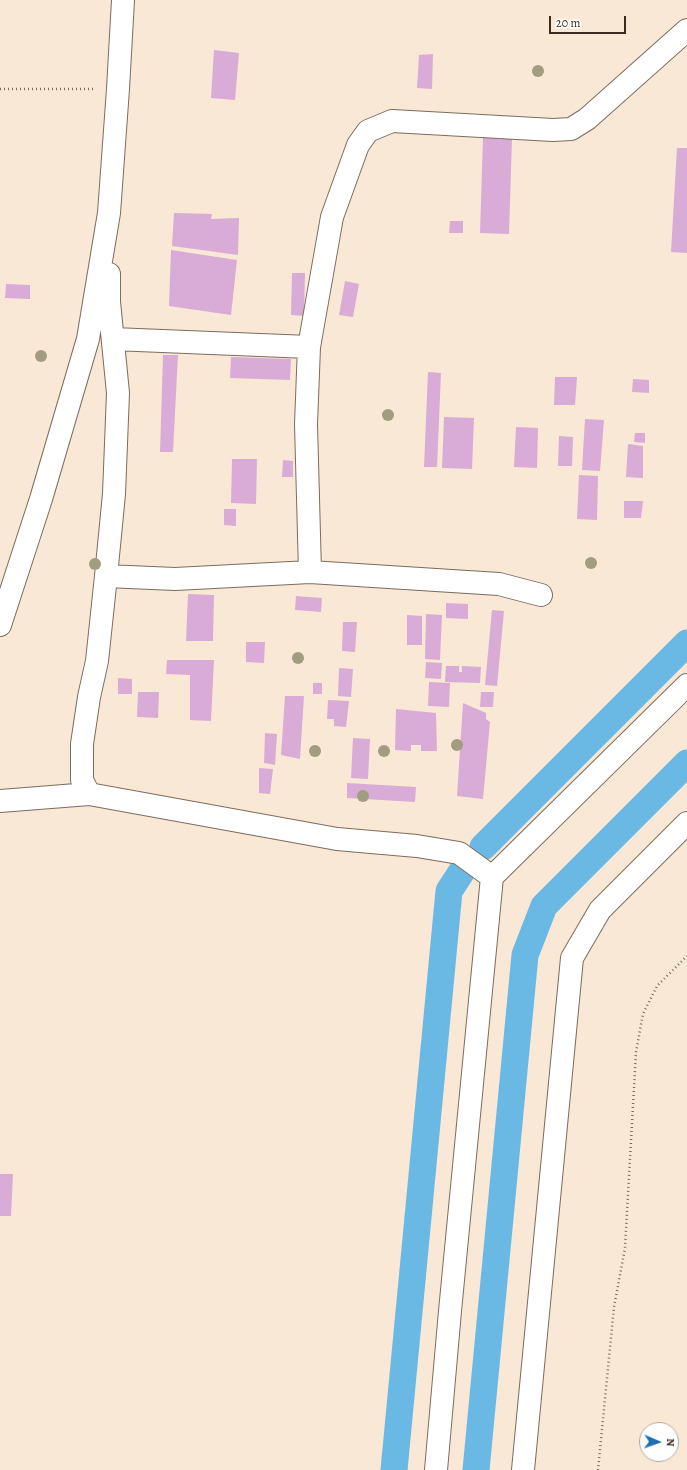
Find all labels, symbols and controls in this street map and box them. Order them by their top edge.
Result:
scale bar [551,8,628,34]
text: 20 m [556,15,580,31]
north arrow [639,1422,679,1462]
text: N [663,1438,678,1447]

